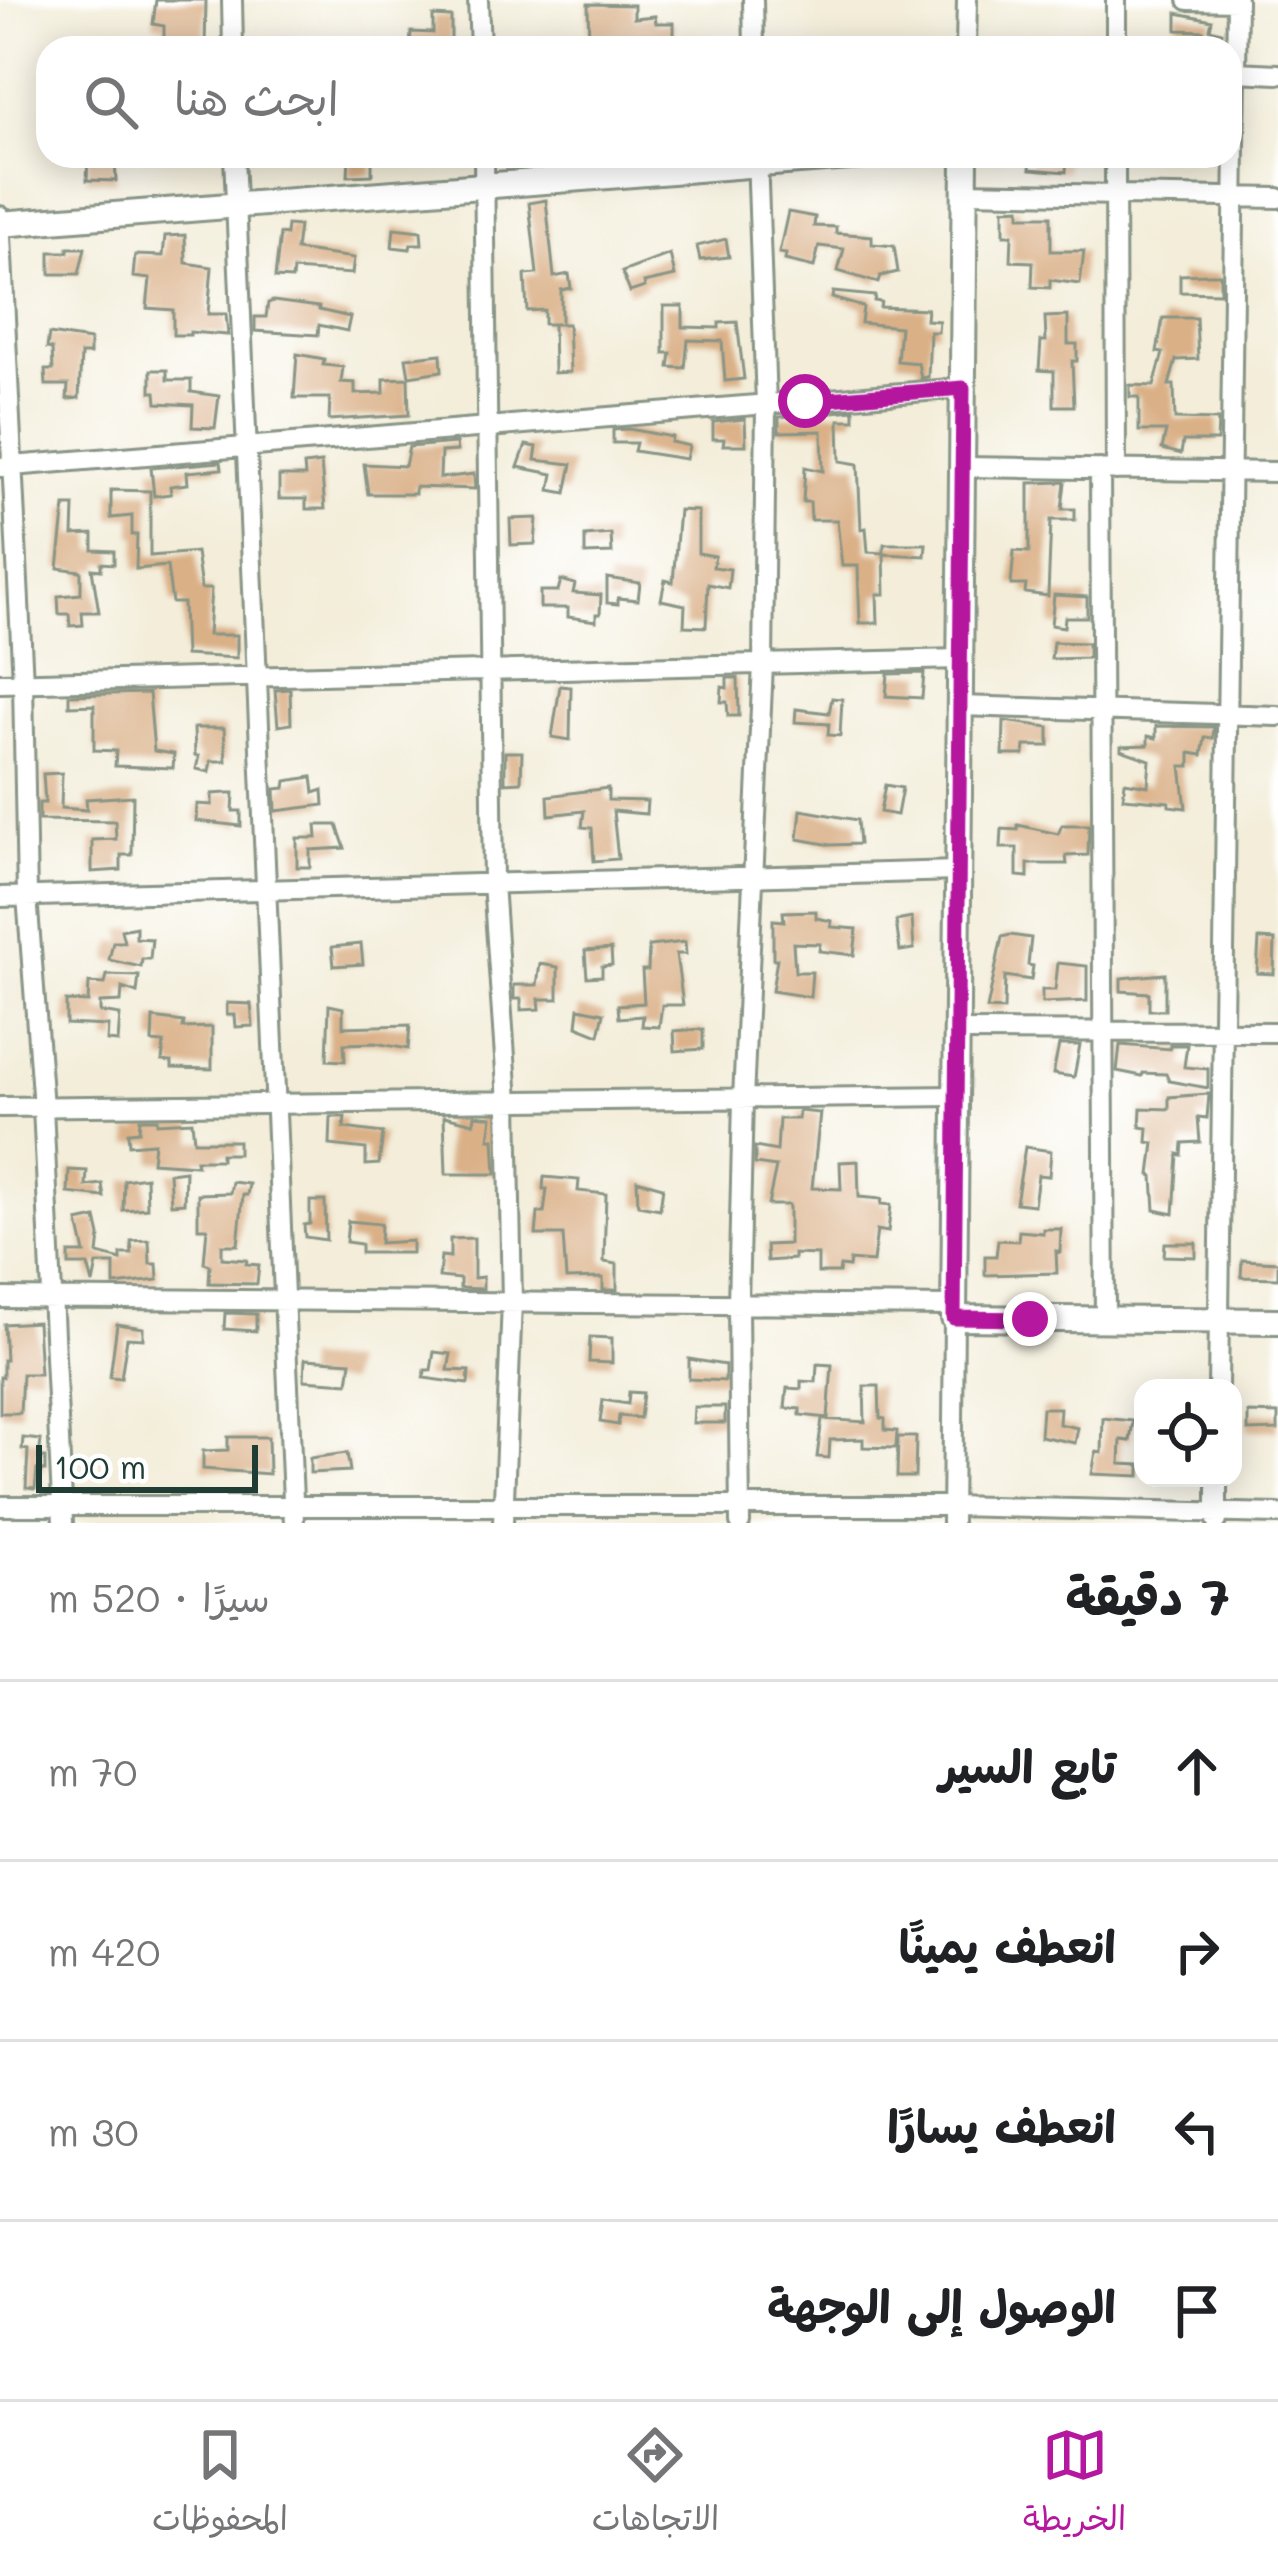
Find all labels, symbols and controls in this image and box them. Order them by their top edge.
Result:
search box [36,36,1242,168]
text: ابحث هنا [174,68,339,126]
icon: search [78,69,144,135]
route start [778,374,832,428]
route end [1003,1292,1057,1346]
map controls [1134,1379,1242,1487]
button: locate [1134,1379,1242,1487]
scale bar [36,1439,258,1492]
text: 100 m [54,1444,146,1487]
text: 7 دقيقة [1066,1561,1230,1628]
text: سيرًا · 520 m [48,1571,270,1622]
text: تابع السير [939,1736,1116,1794]
icon: ahead [1164,1738,1230,1804]
text: 70 m [48,1745,137,1796]
text: انعطف يمينًا [899,1916,1116,1974]
icon: right [1164,1918,1230,1984]
text: 420 m [48,1925,160,1976]
text: انعطف يسارًا [887,2096,1116,2154]
icon: left [1164,2098,1230,2164]
text: 30 m [48,2105,139,2156]
text: الوصول إلى الوجهة [767,2276,1116,2334]
icon: arrive [1164,2278,1230,2344]
tab: المحفوظات [152,2422,288,2548]
tab: الاتجاهات [592,2422,719,2548]
tab: الخريطة [1023,2422,1126,2548]

